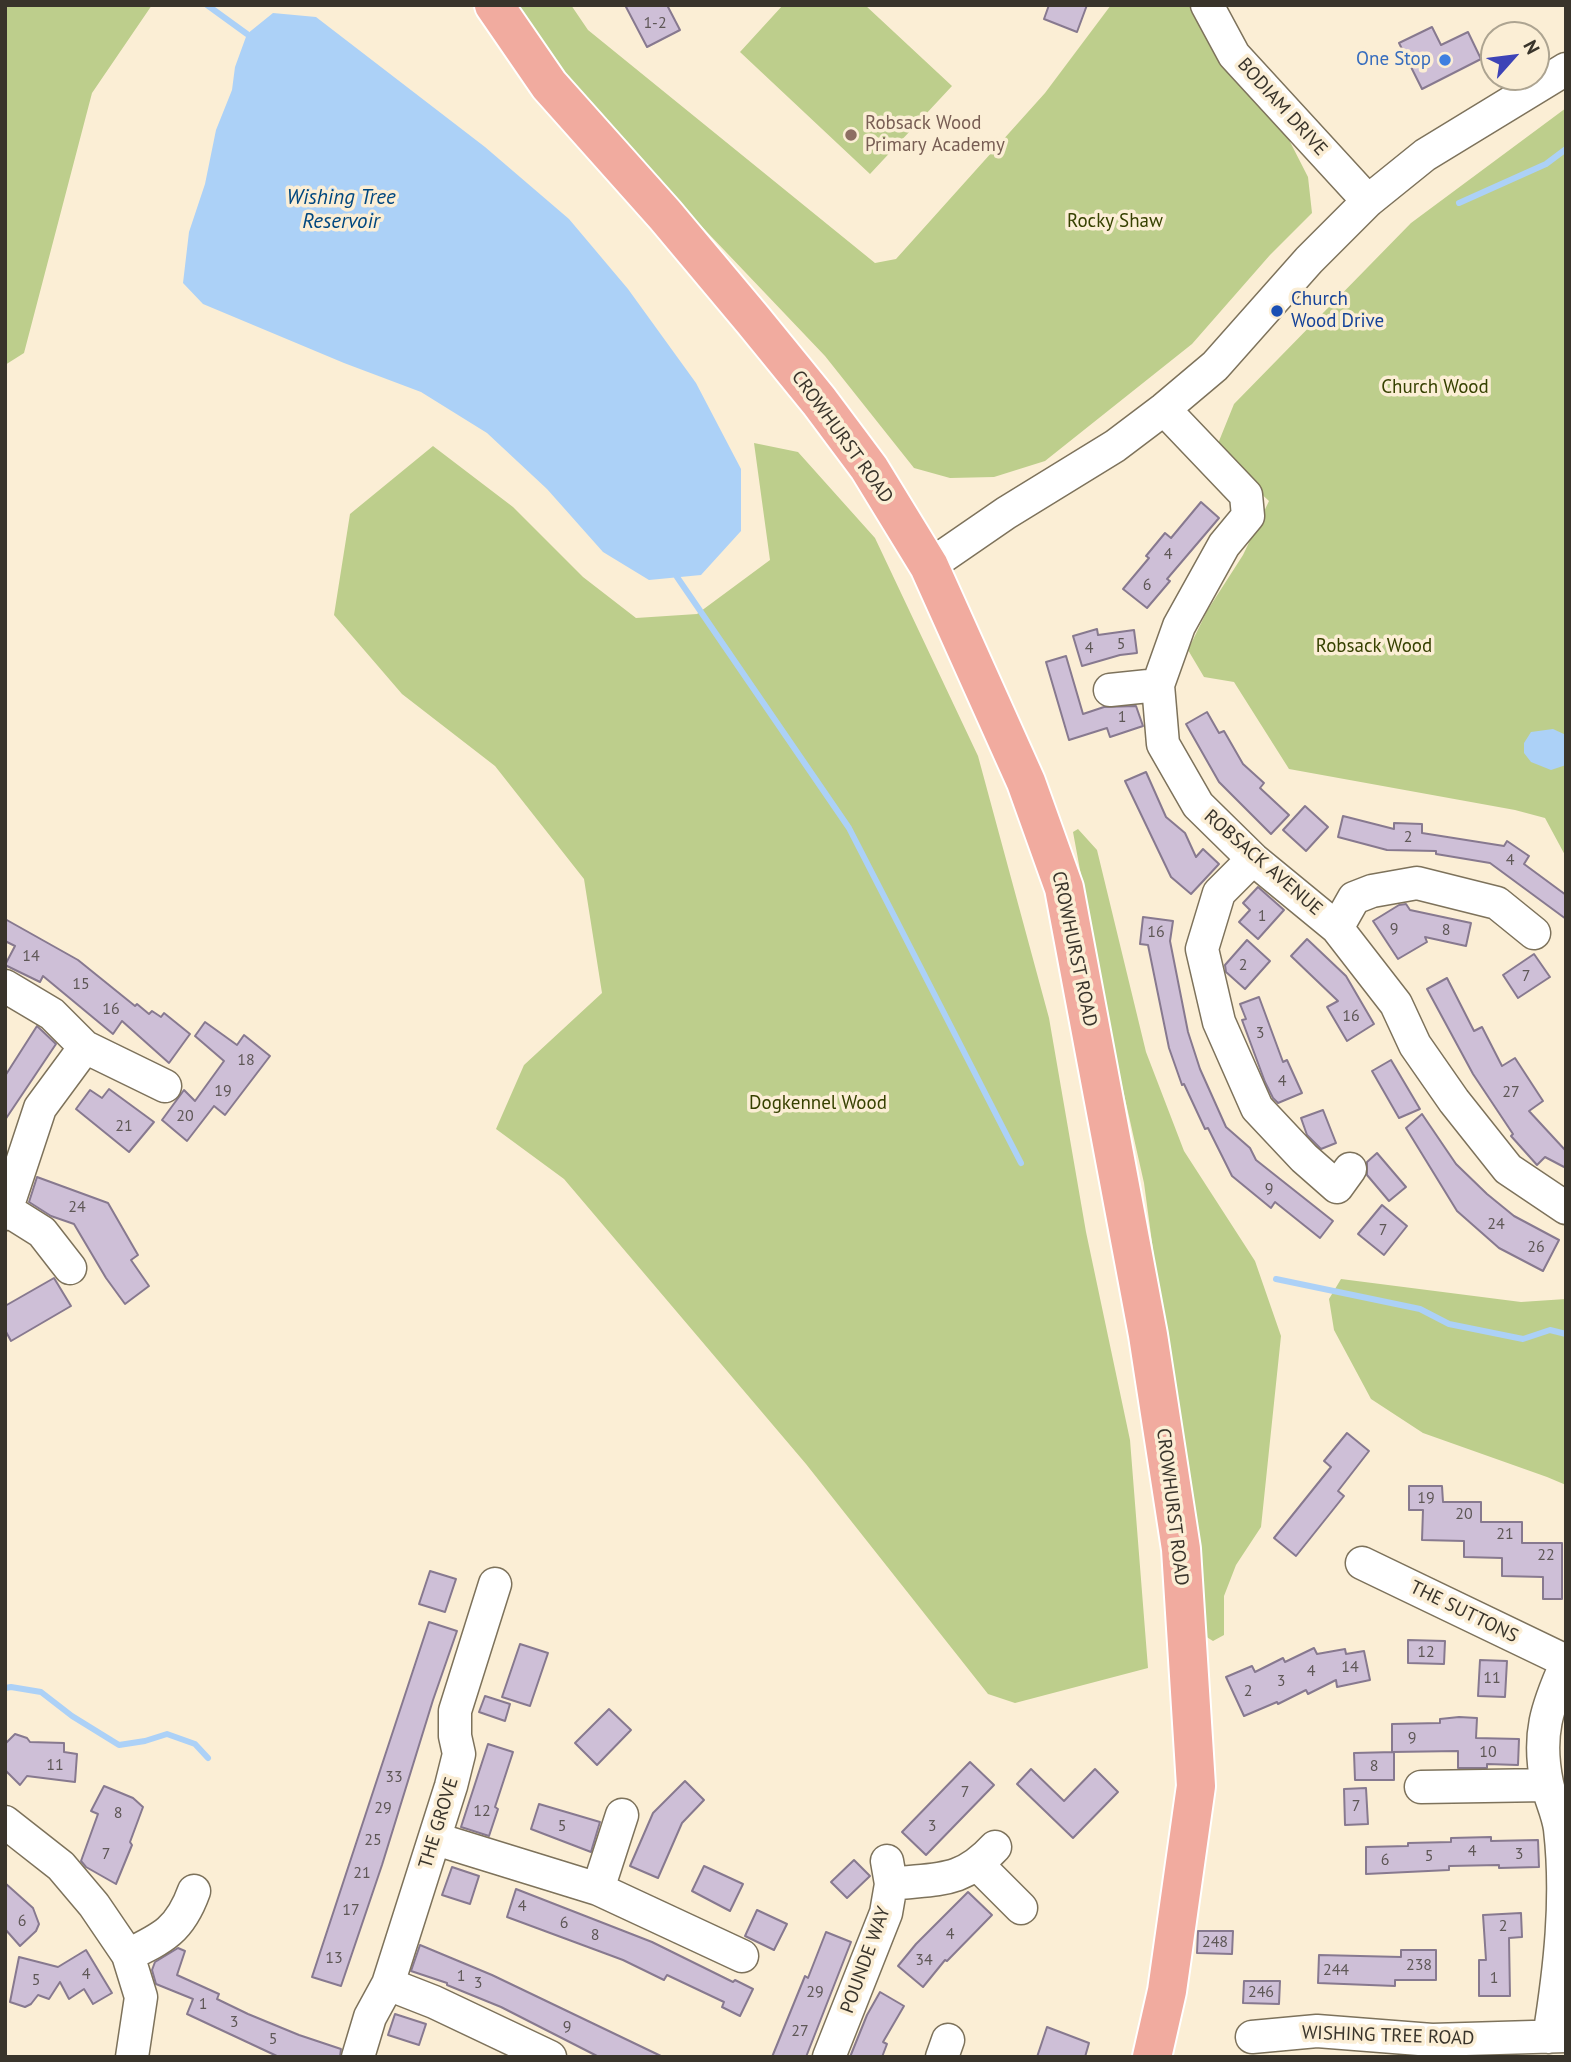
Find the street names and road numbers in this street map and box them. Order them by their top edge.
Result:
street label: BODIAM DRIVE [1232,53,1332,161]
street label: CROWHURST ROAD [786,366,898,508]
street label: ROBSACK AVENUE [1199,805,1327,921]
street label: CROWHURST ROAD [1046,869,1102,1029]
street label: CROWHURST ROAD [1151,1427,1193,1587]
street label: THE SUTTONS [1406,1576,1522,1648]
street label: THE GROVE [414,1775,464,1871]
street label: POUNDE WAY [836,1904,896,2016]
street label: WISHING TREE ROAD [1301,2022,1475,2050]

